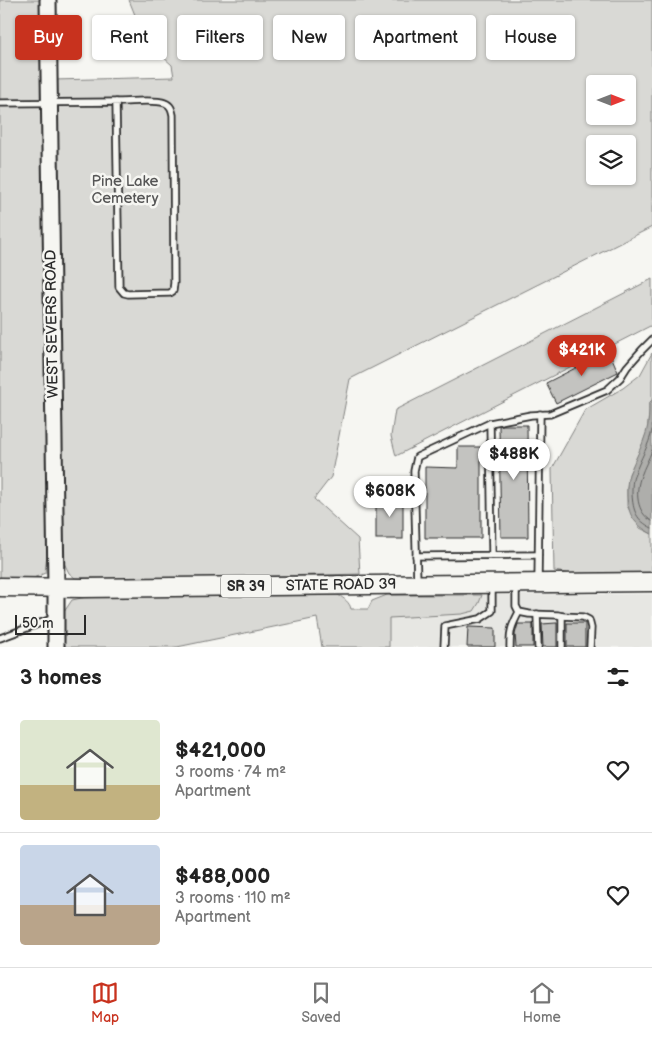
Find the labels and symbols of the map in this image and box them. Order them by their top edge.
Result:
north arrow [586,75,636,125]
park label: Pine Lake Cemetery [91,172,159,208]
street label: WEST SEVERS ROAD [41,249,63,399]
pin: $421K [547,334,617,377]
pin: $488K [479,438,549,481]
pin: $608K [355,476,425,518]
road number: SR 39 [221,574,271,598]
street label: STATE ROAD 39 [286,575,396,595]
scale bar [15,612,86,635]

